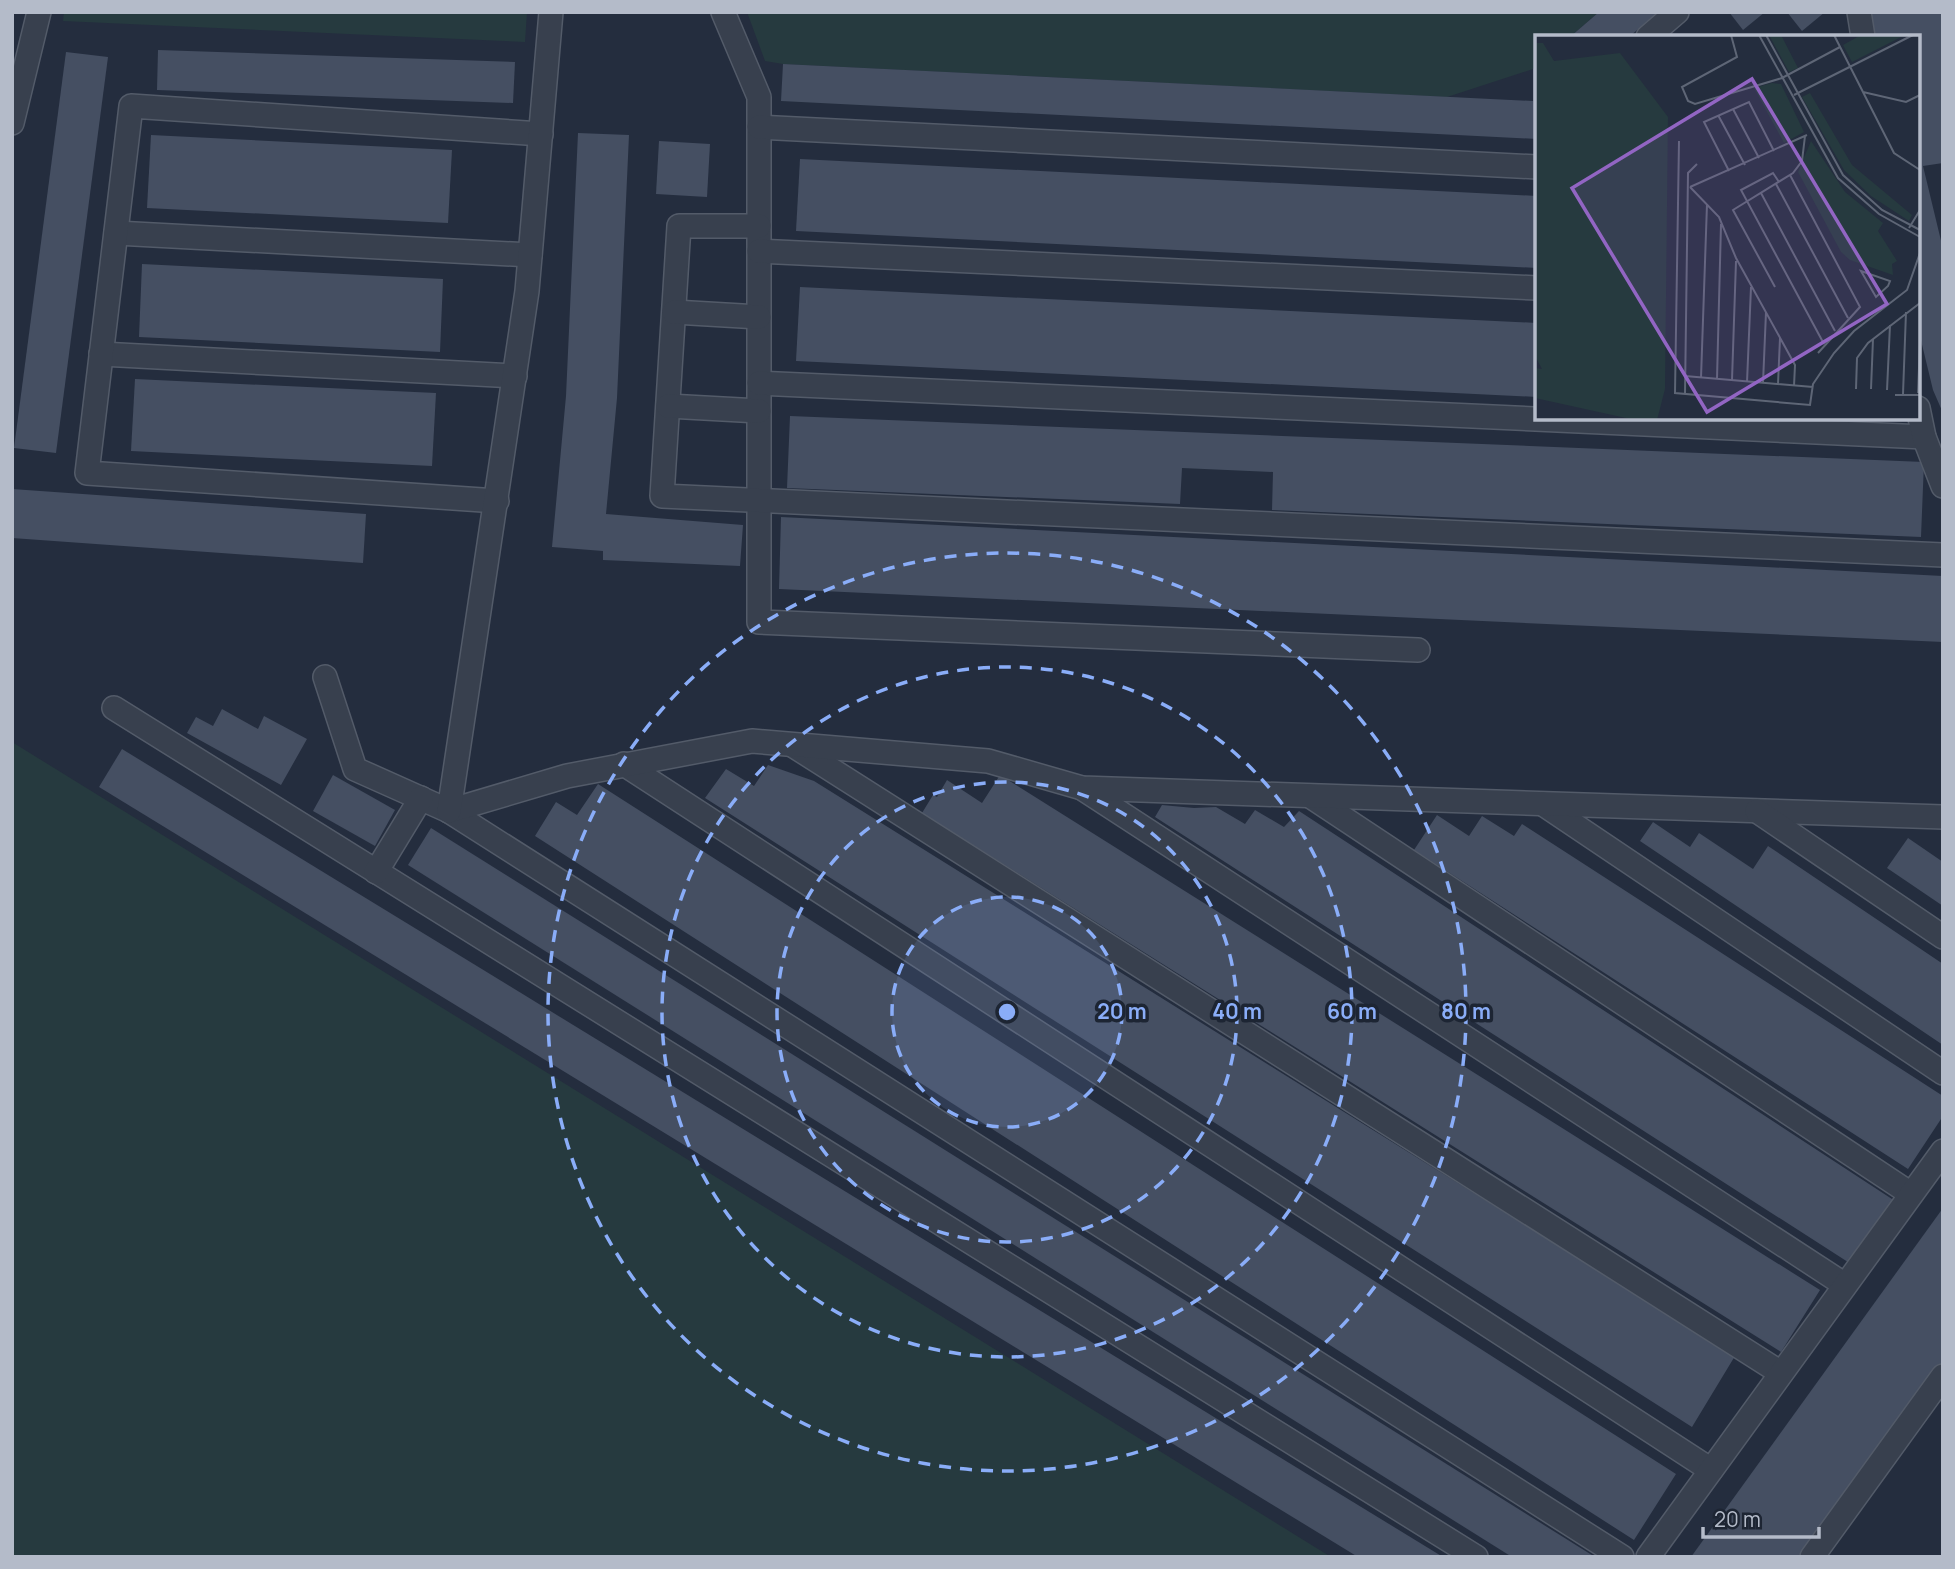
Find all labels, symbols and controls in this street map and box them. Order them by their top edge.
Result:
inset map [1535,35,1920,420]
text: 20 m [1097,997,1147,1025]
text: 40 m [1212,997,1262,1025]
text: 60 m [1327,997,1377,1025]
text: 80 m [1441,997,1491,1025]
centre of rings [995,1000,1019,1024]
scale bar [1703,1496,1818,1540]
text: 20 m [1714,1505,1761,1533]

